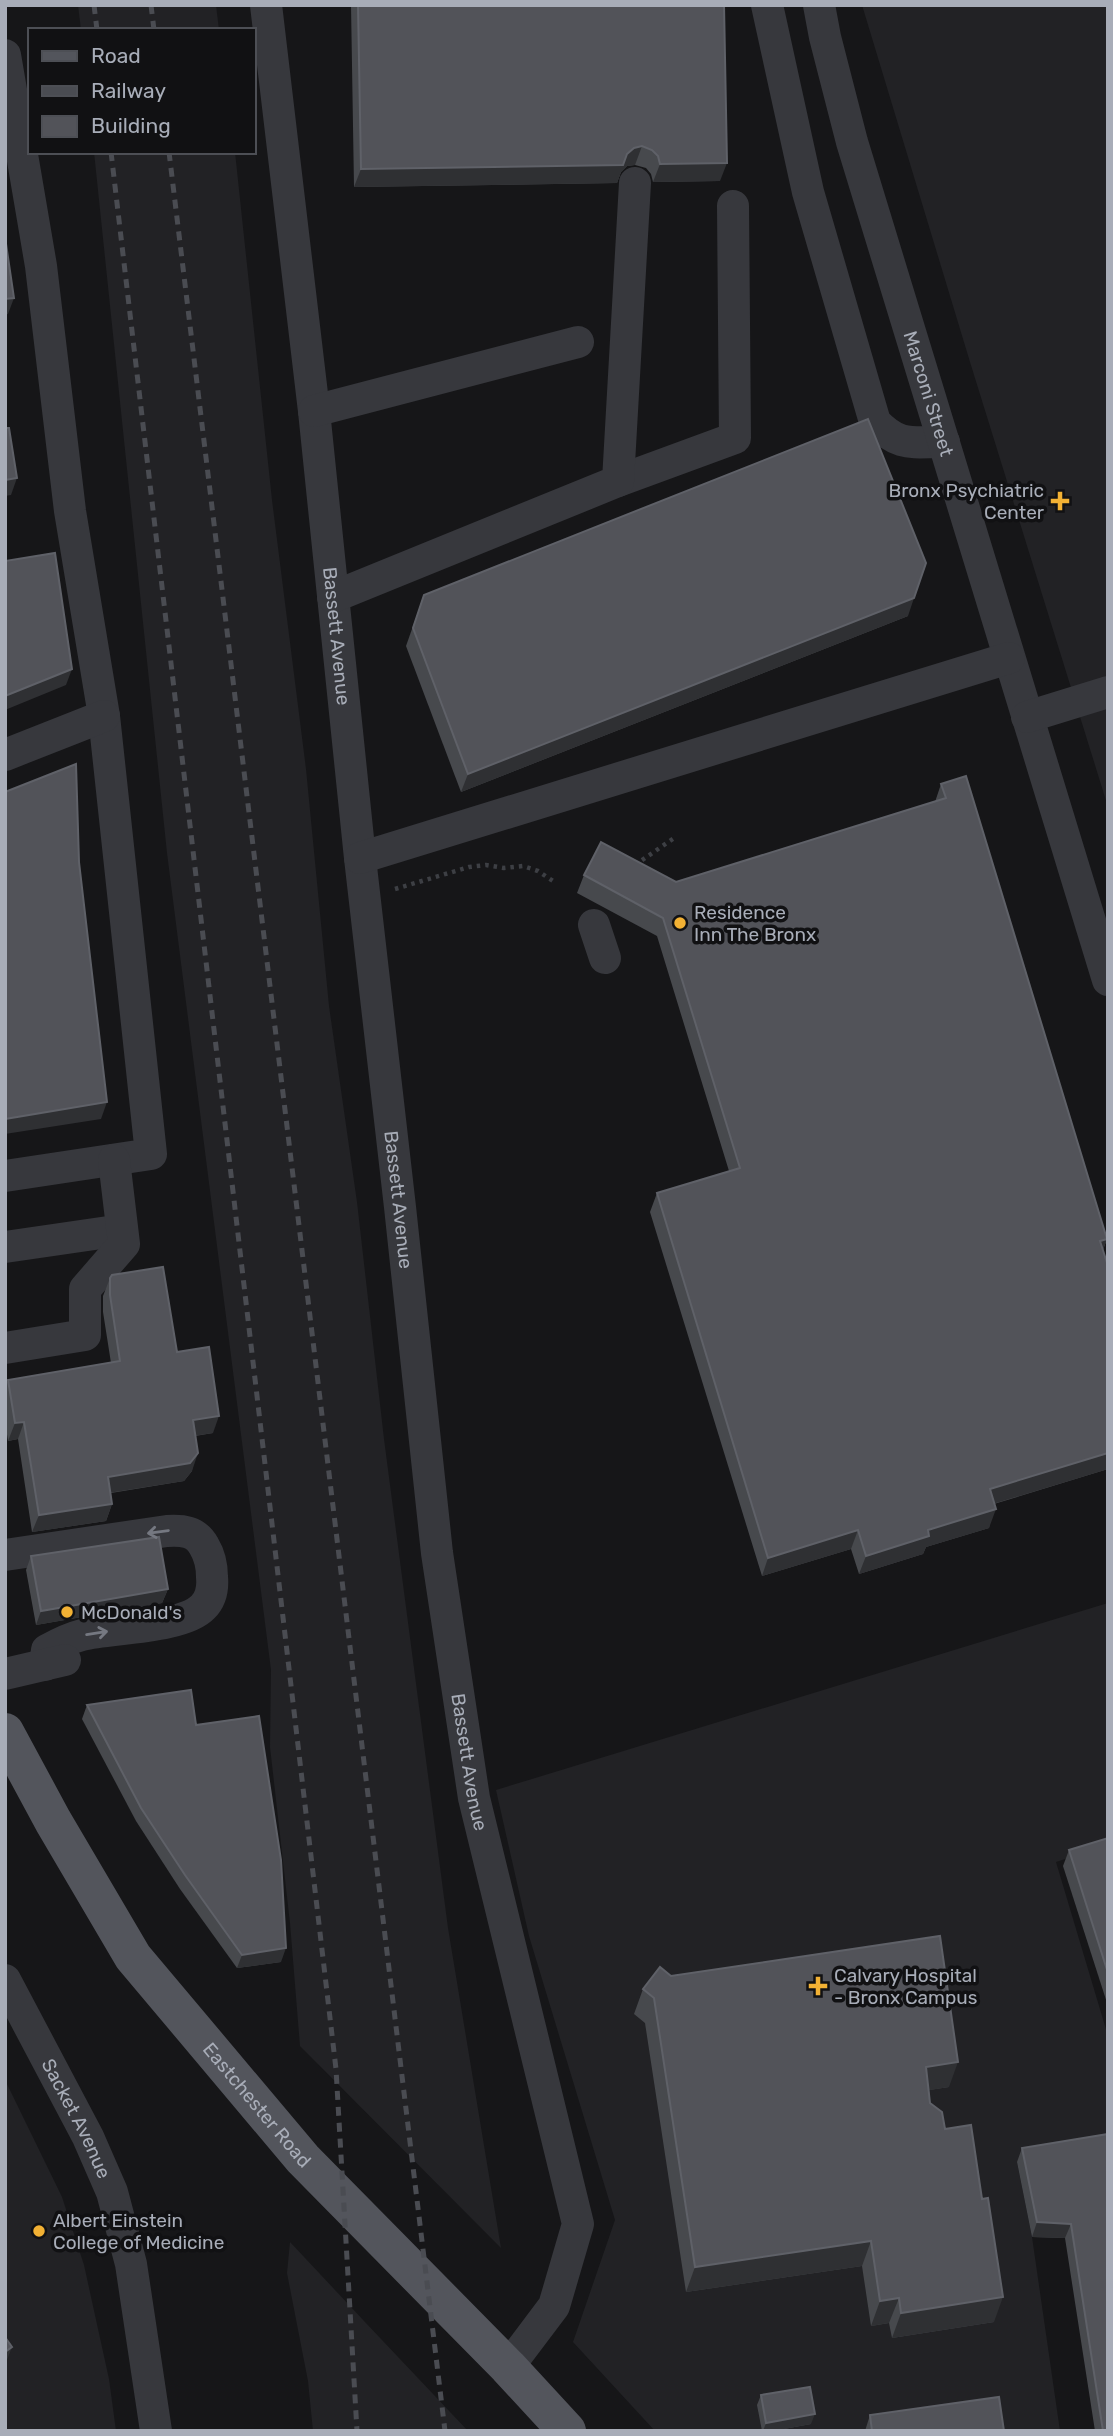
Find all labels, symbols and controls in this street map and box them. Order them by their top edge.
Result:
legend [28,28,256,154]
text: Road [91,43,141,68]
text: Railway [91,78,166,103]
text: Building [91,113,171,138]
street label: Marconi Street [899,328,959,460]
place label: Bronx Psychiatric Center [888,479,1045,524]
marker: Bronx Psychiatric Center [1050,491,1070,511]
street label: Bassett Avenue [319,566,356,706]
place label: Residence Inn The Bronx [694,901,816,946]
marker: Residence Inn The Bronx [672,915,688,931]
street label: Bassett Avenue [380,1129,418,1270]
one-way arrow [147,1526,170,1539]
place label: McDonald's [81,1601,182,1624]
marker: McDonald's [59,1604,75,1620]
one-way arrow [85,1626,108,1639]
street label: Bassett Avenue [447,1692,493,1833]
place label: Calvary Hospital - Bronx Campus [834,1964,977,2009]
marker: Calvary Hospital - Bronx Campus [808,1976,828,1996]
street label: Eastchester Road [198,2038,316,2172]
street label: Sacket Avenue [37,2055,116,2182]
place label: Albert Einstein College of Medicine [53,2209,224,2254]
marker: Albert Einstein College of Medicine [31,2223,47,2239]

